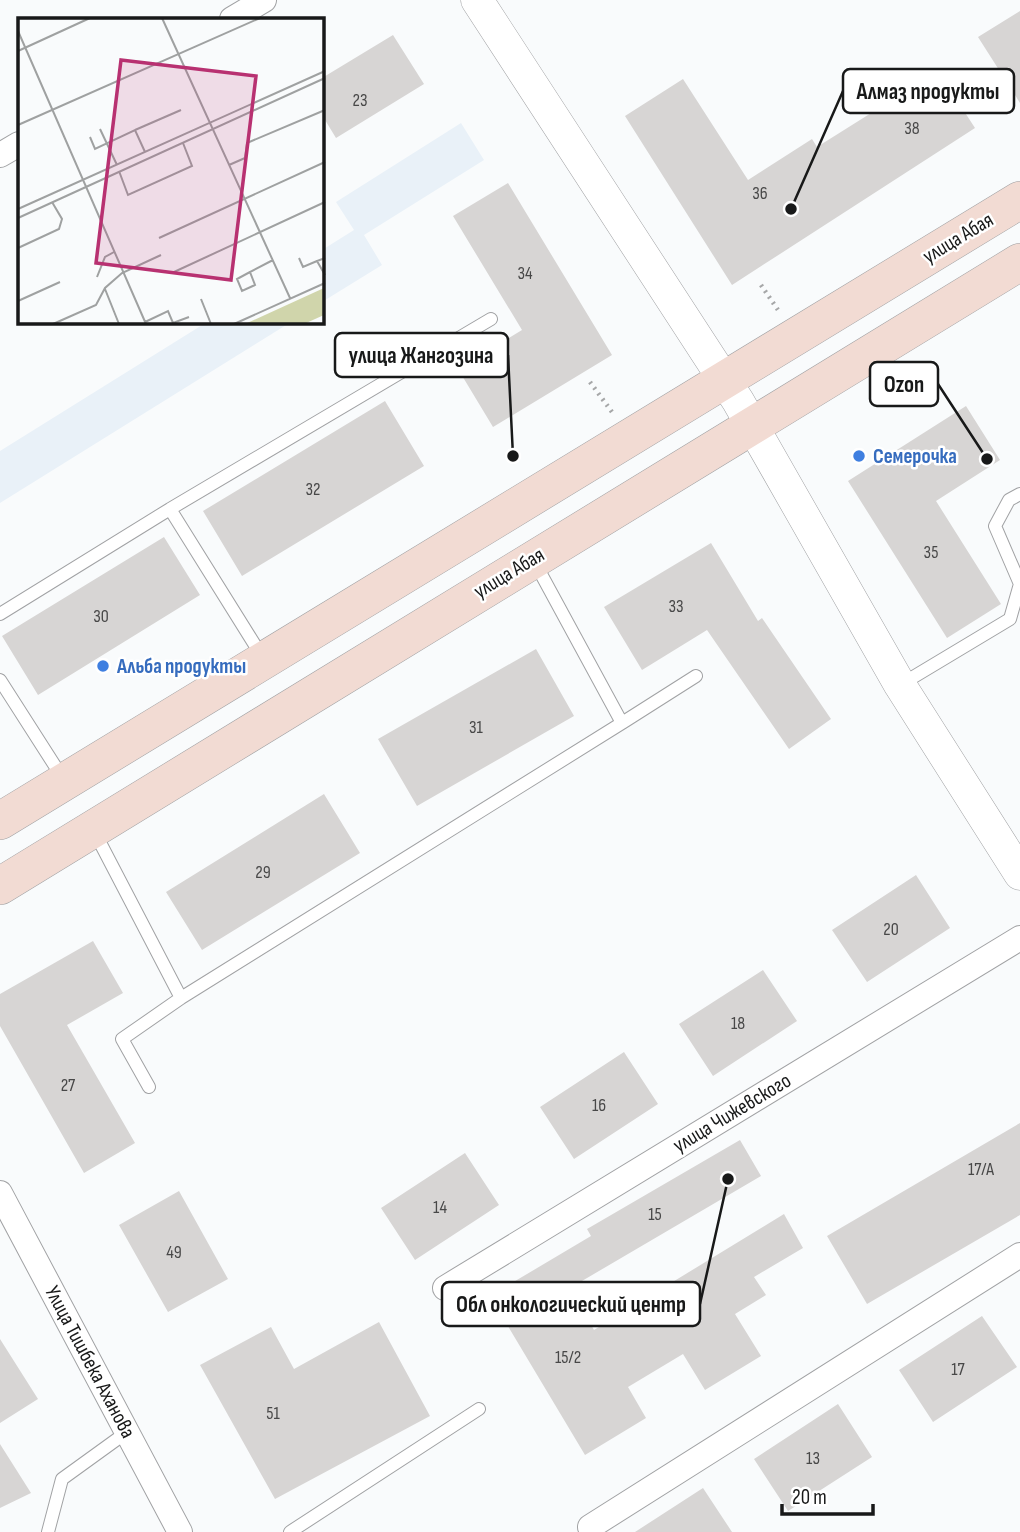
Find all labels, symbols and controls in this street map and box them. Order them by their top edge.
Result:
inset map [18,18,324,324]
callout: Алмаз продукты [843,69,1014,113]
text: Алмаз продукты [856,78,999,106]
house number: 23 [353,90,368,111]
house number: 38 [904,118,920,139]
house number: 36 [752,183,768,204]
street label: улица Абая [918,207,998,269]
house number: 34 [517,263,533,284]
callout: улица Жангозина [335,333,508,377]
text: улица Жангозина [348,342,494,370]
callout: Ozon [870,362,938,406]
text: Ozon [884,371,924,399]
place label: Семерочка [873,444,957,469]
marker: Семерочка [851,448,867,464]
house number: 32 [306,479,320,500]
street label: улица Абая [469,542,549,604]
house number: 35 [924,542,938,563]
house number: 33 [668,596,684,617]
house number: 30 [93,606,109,627]
place label: Альба продукты [116,654,246,679]
marker: Альба продукты [95,658,111,674]
house number: 31 [469,717,484,738]
house number: 29 [255,862,271,883]
house number: 20 [883,919,899,940]
house number: 18 [731,1013,745,1034]
street label: улица Чижевского [669,1068,795,1158]
house number: 27 [61,1075,76,1096]
house number: 16 [592,1095,606,1116]
house number: 17/А [968,1159,994,1180]
house number: 14 [433,1197,447,1218]
house number: 15 [648,1204,662,1225]
house number: 49 [166,1242,182,1263]
street label: Улица Тишбека Аханова [39,1282,141,1442]
callout: Обл онкологический центр [442,1282,700,1326]
text: Обл онкологический центр [456,1291,686,1319]
house number: 15/2 [555,1347,581,1368]
house number: 17 [951,1359,966,1380]
house number: 51 [266,1403,280,1424]
house number: 13 [806,1448,820,1469]
scale bar [782,1472,873,1516]
text: 20 m [792,1485,827,1510]

